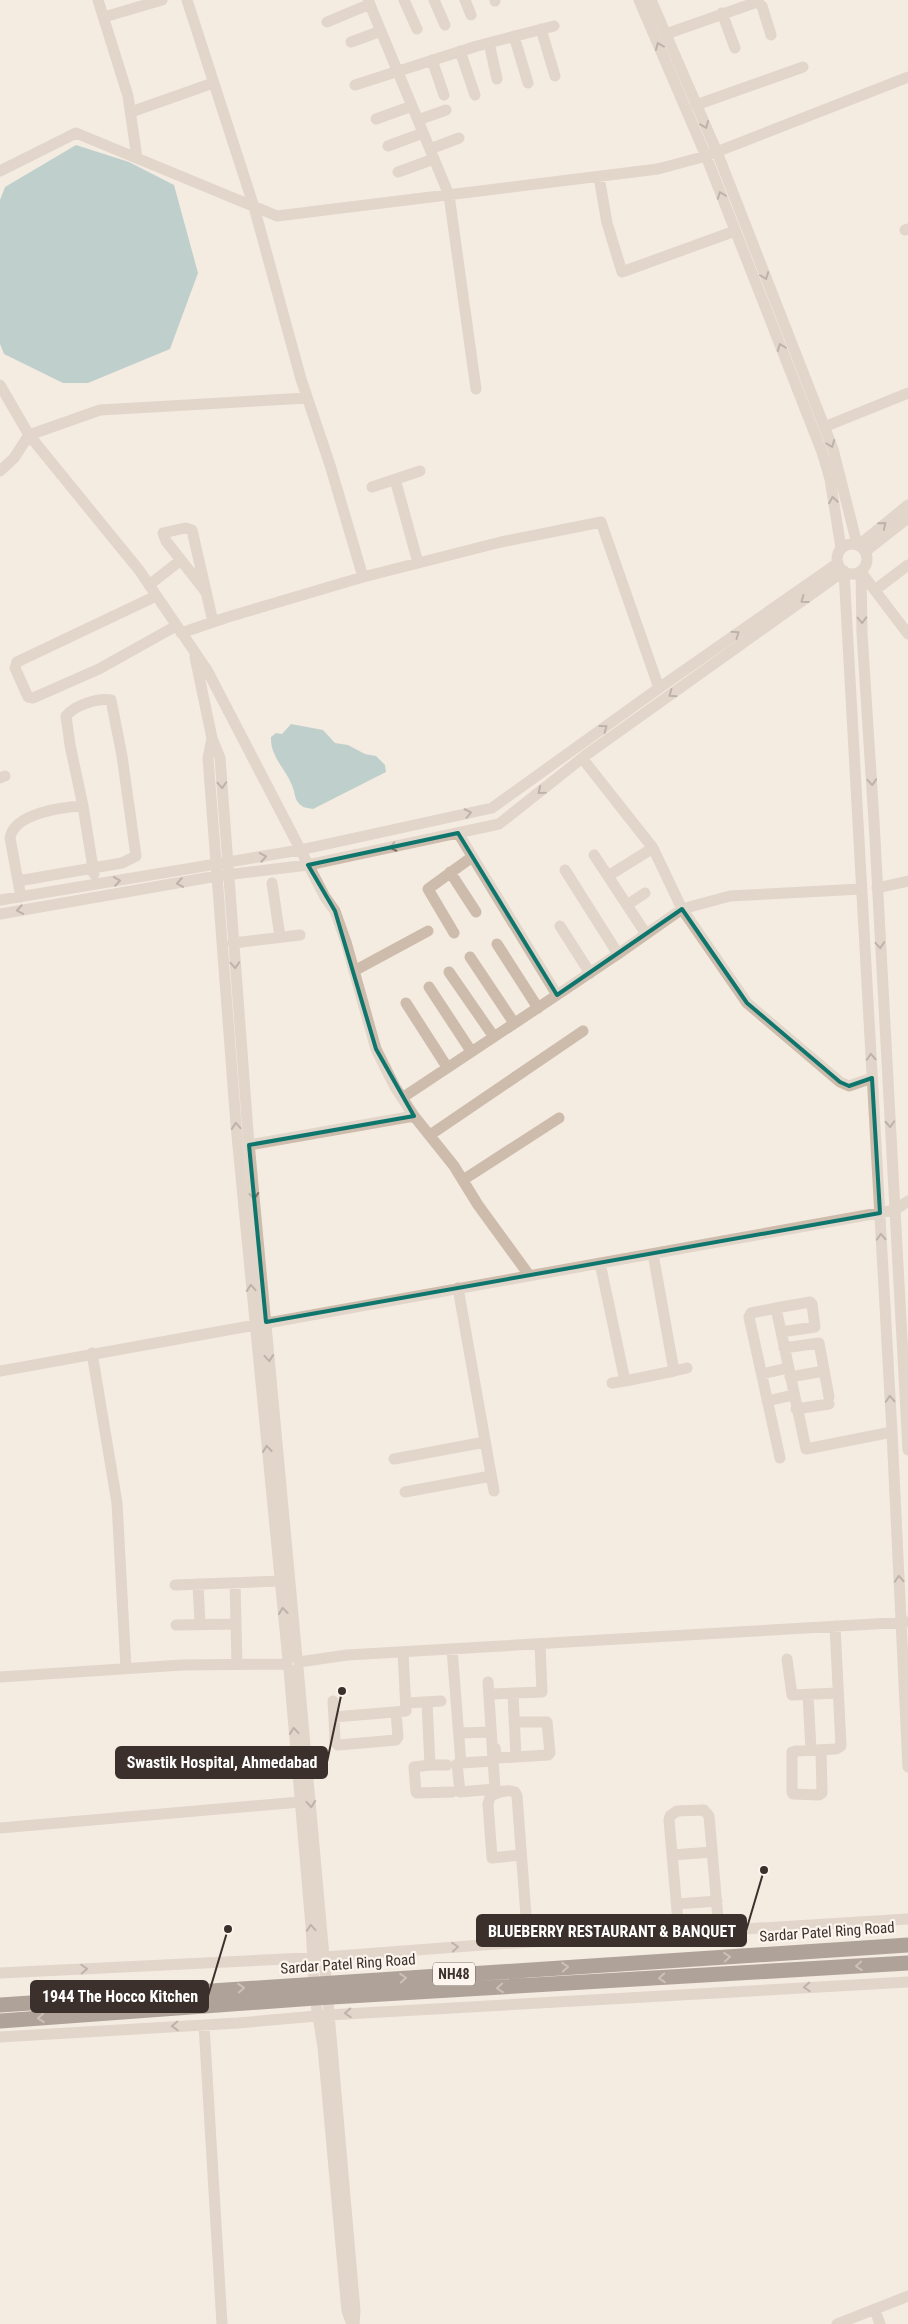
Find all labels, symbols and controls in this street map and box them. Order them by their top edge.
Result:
one-way arrow [654,42,665,51]
one-way arrow [699,120,710,129]
one-way arrow [717,192,727,200]
one-way arrow [759,271,769,280]
one-way arrow [777,343,787,352]
one-way arrow [825,439,835,448]
one-way arrow [829,496,839,504]
one-way arrow [878,522,887,531]
one-way arrow [800,594,810,603]
one-way arrow [857,617,867,625]
one-way arrow [730,631,740,640]
one-way arrow [668,688,678,697]
one-way arrow [598,724,607,734]
one-way arrow [866,779,877,787]
one-way arrow [216,782,227,790]
one-way arrow [538,785,547,793]
one-way arrow [463,808,472,819]
one-way arrow [388,841,397,851]
one-way arrow [259,853,268,863]
one-way arrow [114,876,122,887]
one-way arrow [175,877,184,887]
one-way arrow [15,905,24,915]
one-way arrow [875,941,886,949]
one-way arrow [229,961,240,969]
one-way arrow [866,1053,877,1061]
one-way arrow [885,1121,896,1129]
one-way arrow [231,1122,242,1130]
one-way arrow [248,1193,259,1201]
one-way arrow [876,1232,887,1240]
one-way arrow [246,1283,257,1291]
one-way arrow [263,1355,274,1363]
one-way arrow [885,1395,896,1403]
one-way arrow [262,1445,273,1453]
one-way arrow [893,1574,904,1582]
one-way arrow [278,1607,289,1615]
one-way arrow [289,1727,300,1735]
callout: Swastik Hospital, Ahmedabad [116,1747,327,1778]
text: Swastik Hospital, Ahmedabad [127,1753,317,1772]
one-way arrow [305,1800,316,1808]
callout: BLUEBERRY RESTAURANT & BANQUET [477,1915,746,1946]
street label: Sardar Patel Ring Road [759,1918,895,1946]
text: BLUEBERRY RESTAURANT & BANQUET [488,1922,736,1941]
one-way arrow [306,1924,317,1932]
one-way arrow [452,1942,460,1953]
street label: Sardar Patel Ring Road [280,1950,416,1978]
one-way arrow [723,1951,731,1962]
one-way arrow [855,1960,863,1971]
road number: NH48 [433,1962,475,1986]
one-way arrow [561,1962,569,1973]
one-way arrow [80,1963,88,1974]
one-way arrow [399,1972,407,1983]
one-way arrow [658,1972,666,1983]
callout: 1944 The Hocco Kitchen [31,1981,208,2012]
one-way arrow [496,1982,504,1993]
one-way arrow [803,1982,811,1993]
one-way arrow [237,1983,245,1994]
text: 1944 The Hocco Kitchen [42,1987,198,2006]
one-way arrow [343,2008,351,2019]
one-way arrow [37,2013,45,2024]
one-way arrow [170,2021,178,2032]

